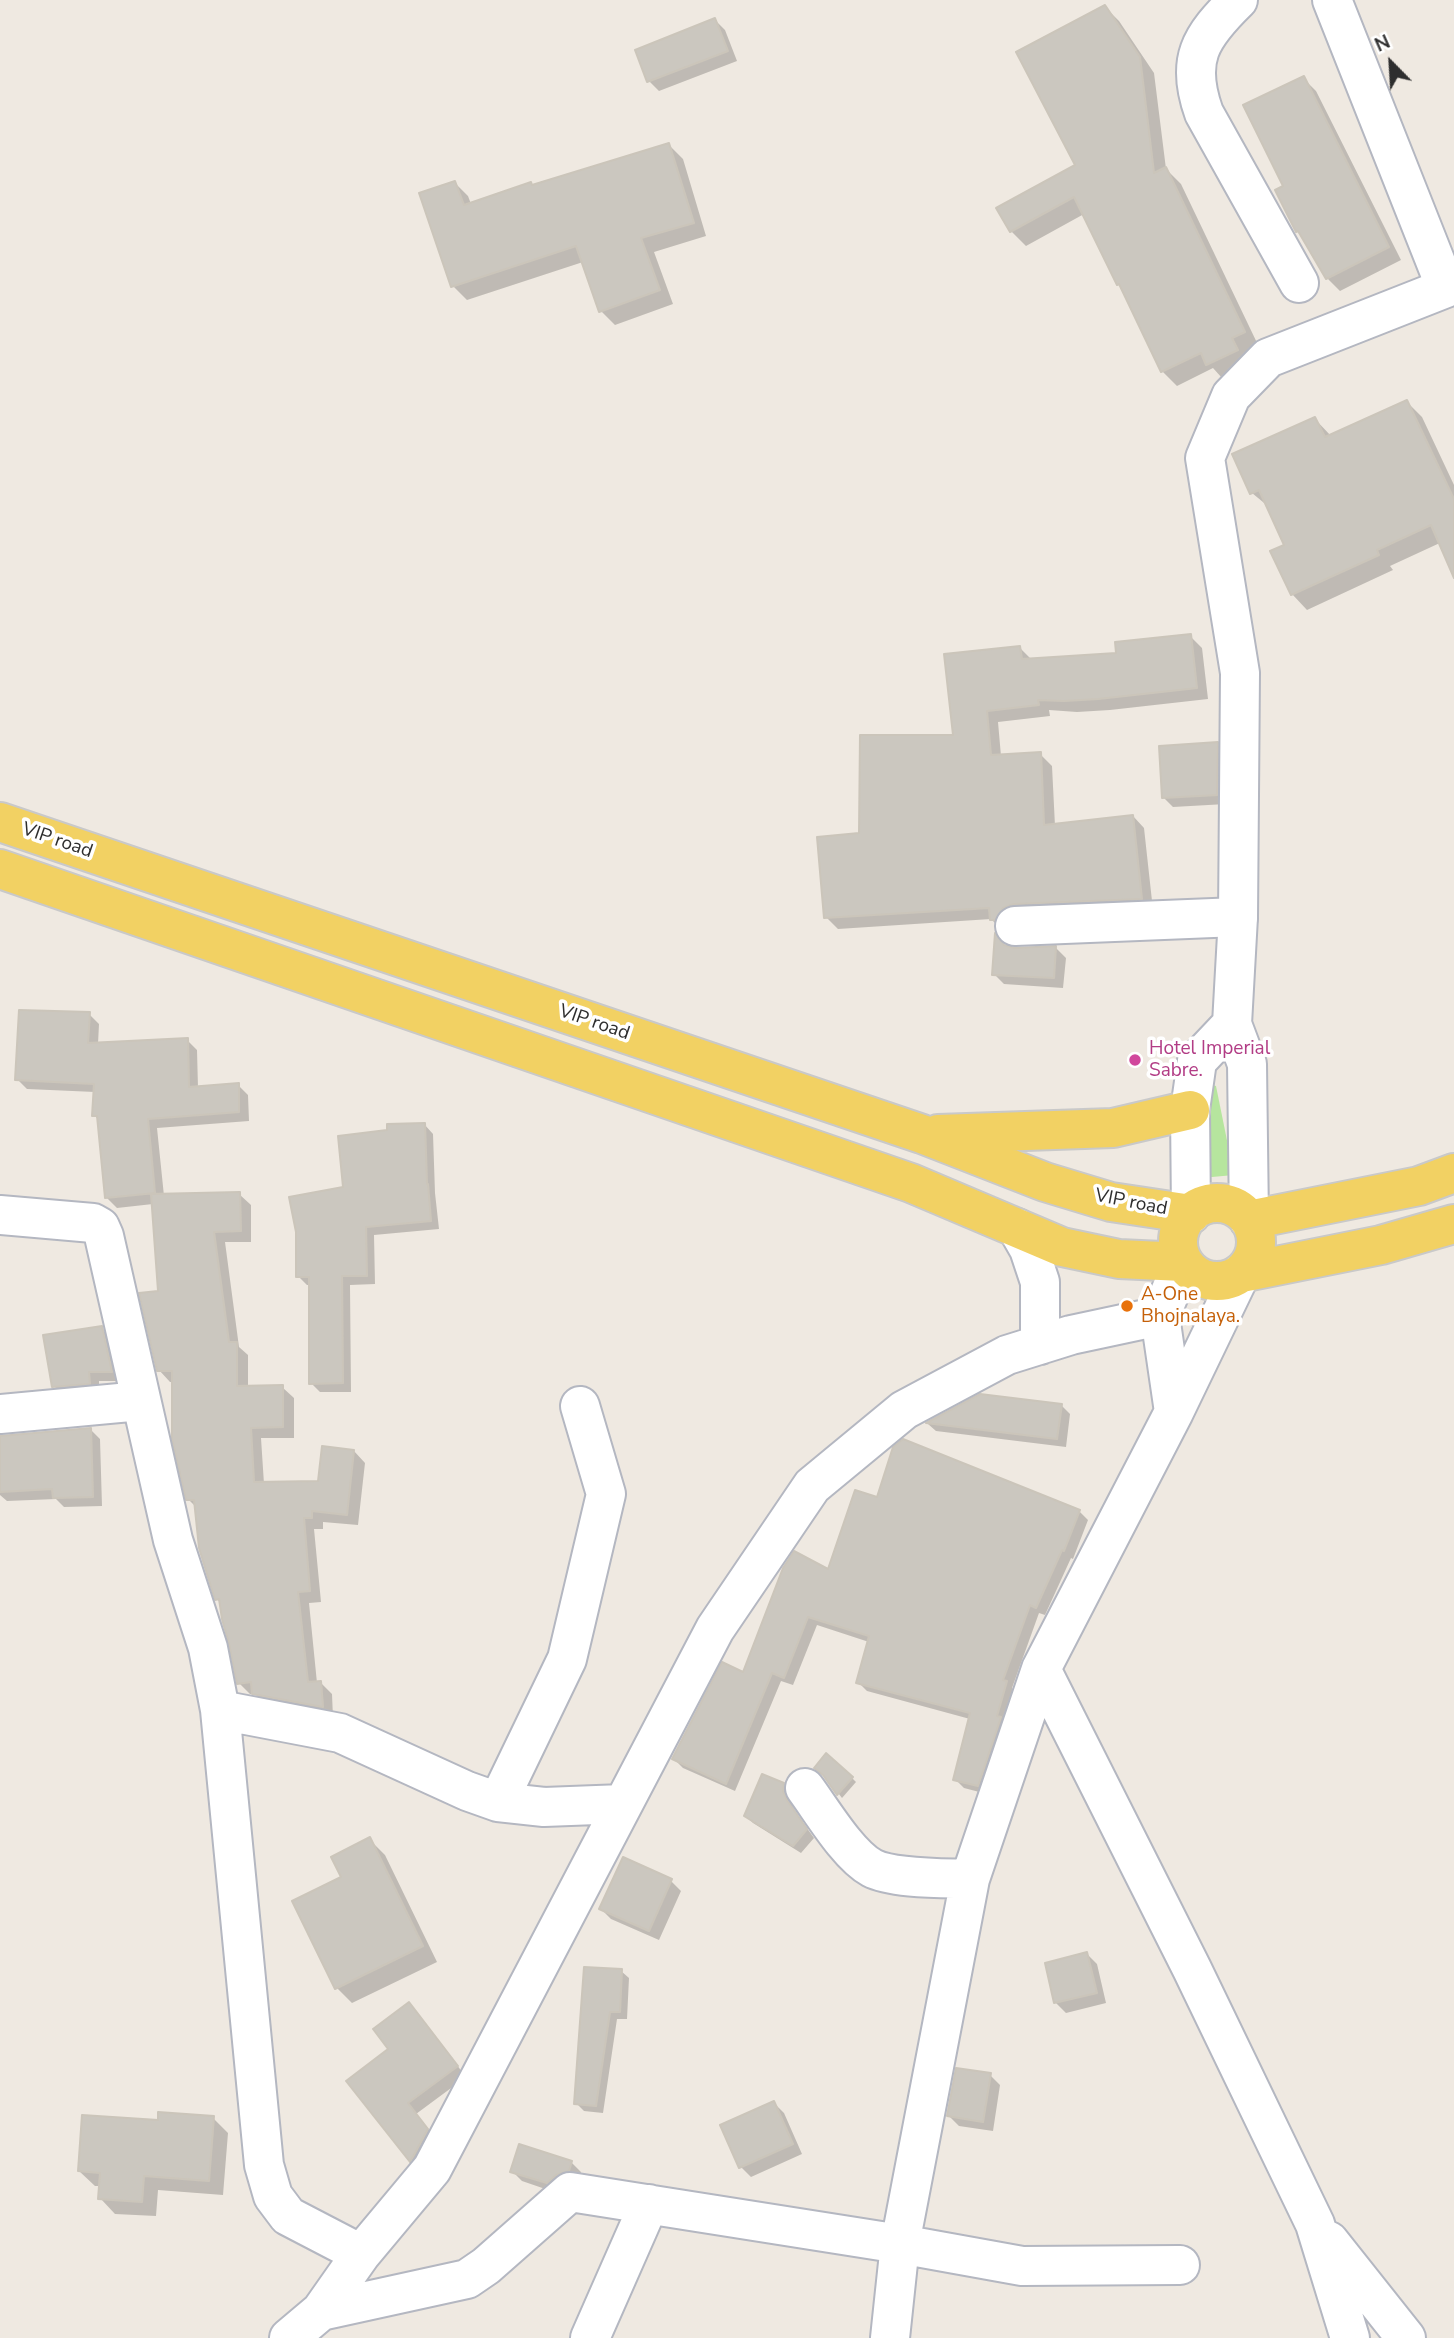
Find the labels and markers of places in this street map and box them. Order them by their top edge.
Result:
place label: Hotel Imperial Sabre. [1149,1038,1270,1082]
marker: Hotel Imperial Sabre. [1127,1052,1143,1068]
place label: A-One Bhojnalaya. [1141,1284,1240,1328]
marker: A-One Bhojnalaya. [1119,1298,1135,1314]

